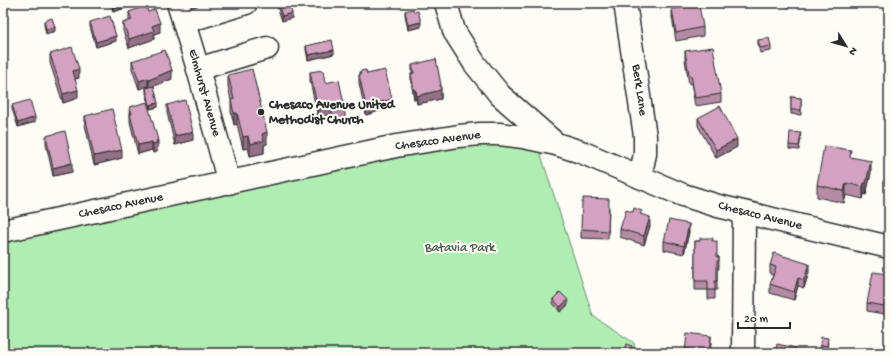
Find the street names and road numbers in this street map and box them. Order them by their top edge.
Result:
street label: Elmhurst Avenue [184,48,224,139]
street label: Berk Lane [628,62,650,117]
street label: Chesaco Avenue [394,128,482,154]
street label: Chesaco Avenue [77,190,165,222]
street label: Chesaco Avenue [716,198,804,234]

